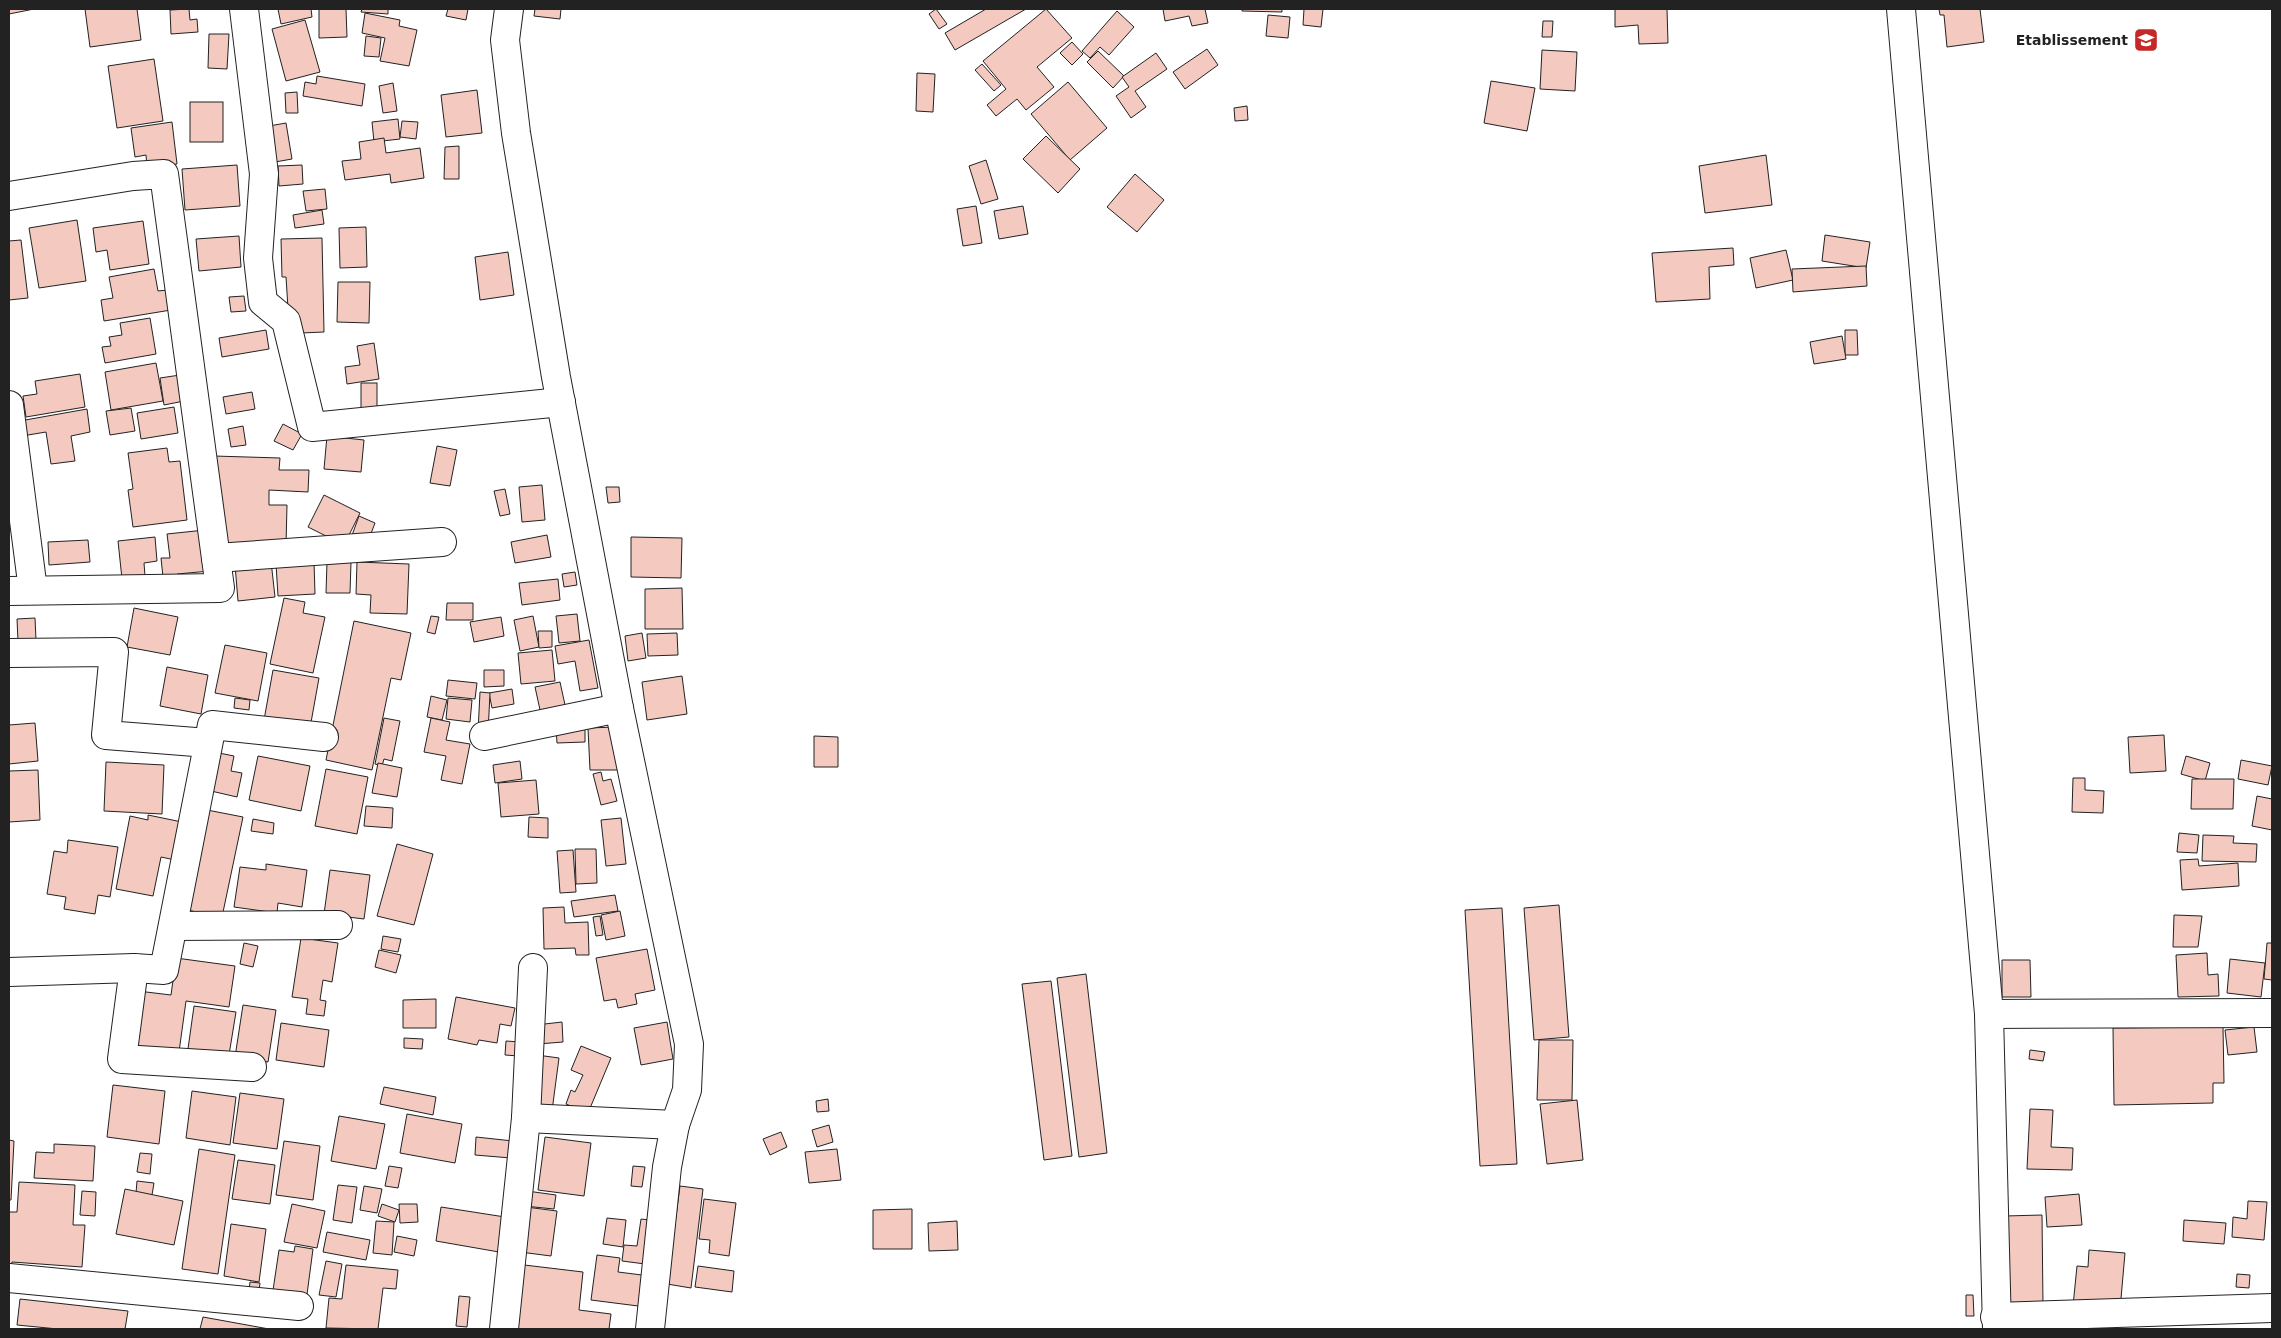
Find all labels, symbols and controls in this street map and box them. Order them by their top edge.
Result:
school or university icon: Etablissement [2133,27,2159,53]
place label: Etablissement [2016,32,2128,48]

